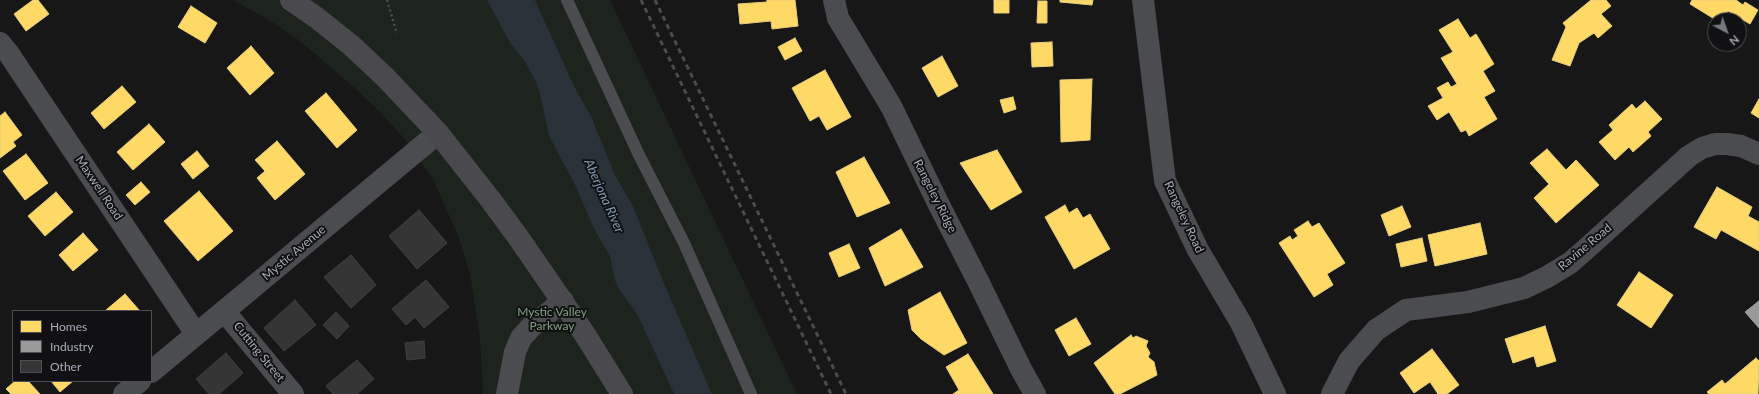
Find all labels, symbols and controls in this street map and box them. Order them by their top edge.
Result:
north arrow [1707,12,1747,52]
text: N [1727,33,1742,48]
street label: Maxwell Road [72,153,126,223]
water label: Aberjona River [581,157,627,235]
street label: Rangeley Ridge [910,157,960,235]
street label: Rangeley Road [1161,179,1207,255]
street label: Ravine Road [1555,221,1615,273]
street label: Mystic Avenue [259,222,329,284]
park label: Mystic Valley Parkway [517,305,587,333]
legend [12,310,152,382]
text: Homes [50,319,87,334]
street label: Cutting Street [230,319,288,385]
text: Industry [50,339,93,354]
text: Other [50,359,81,374]

